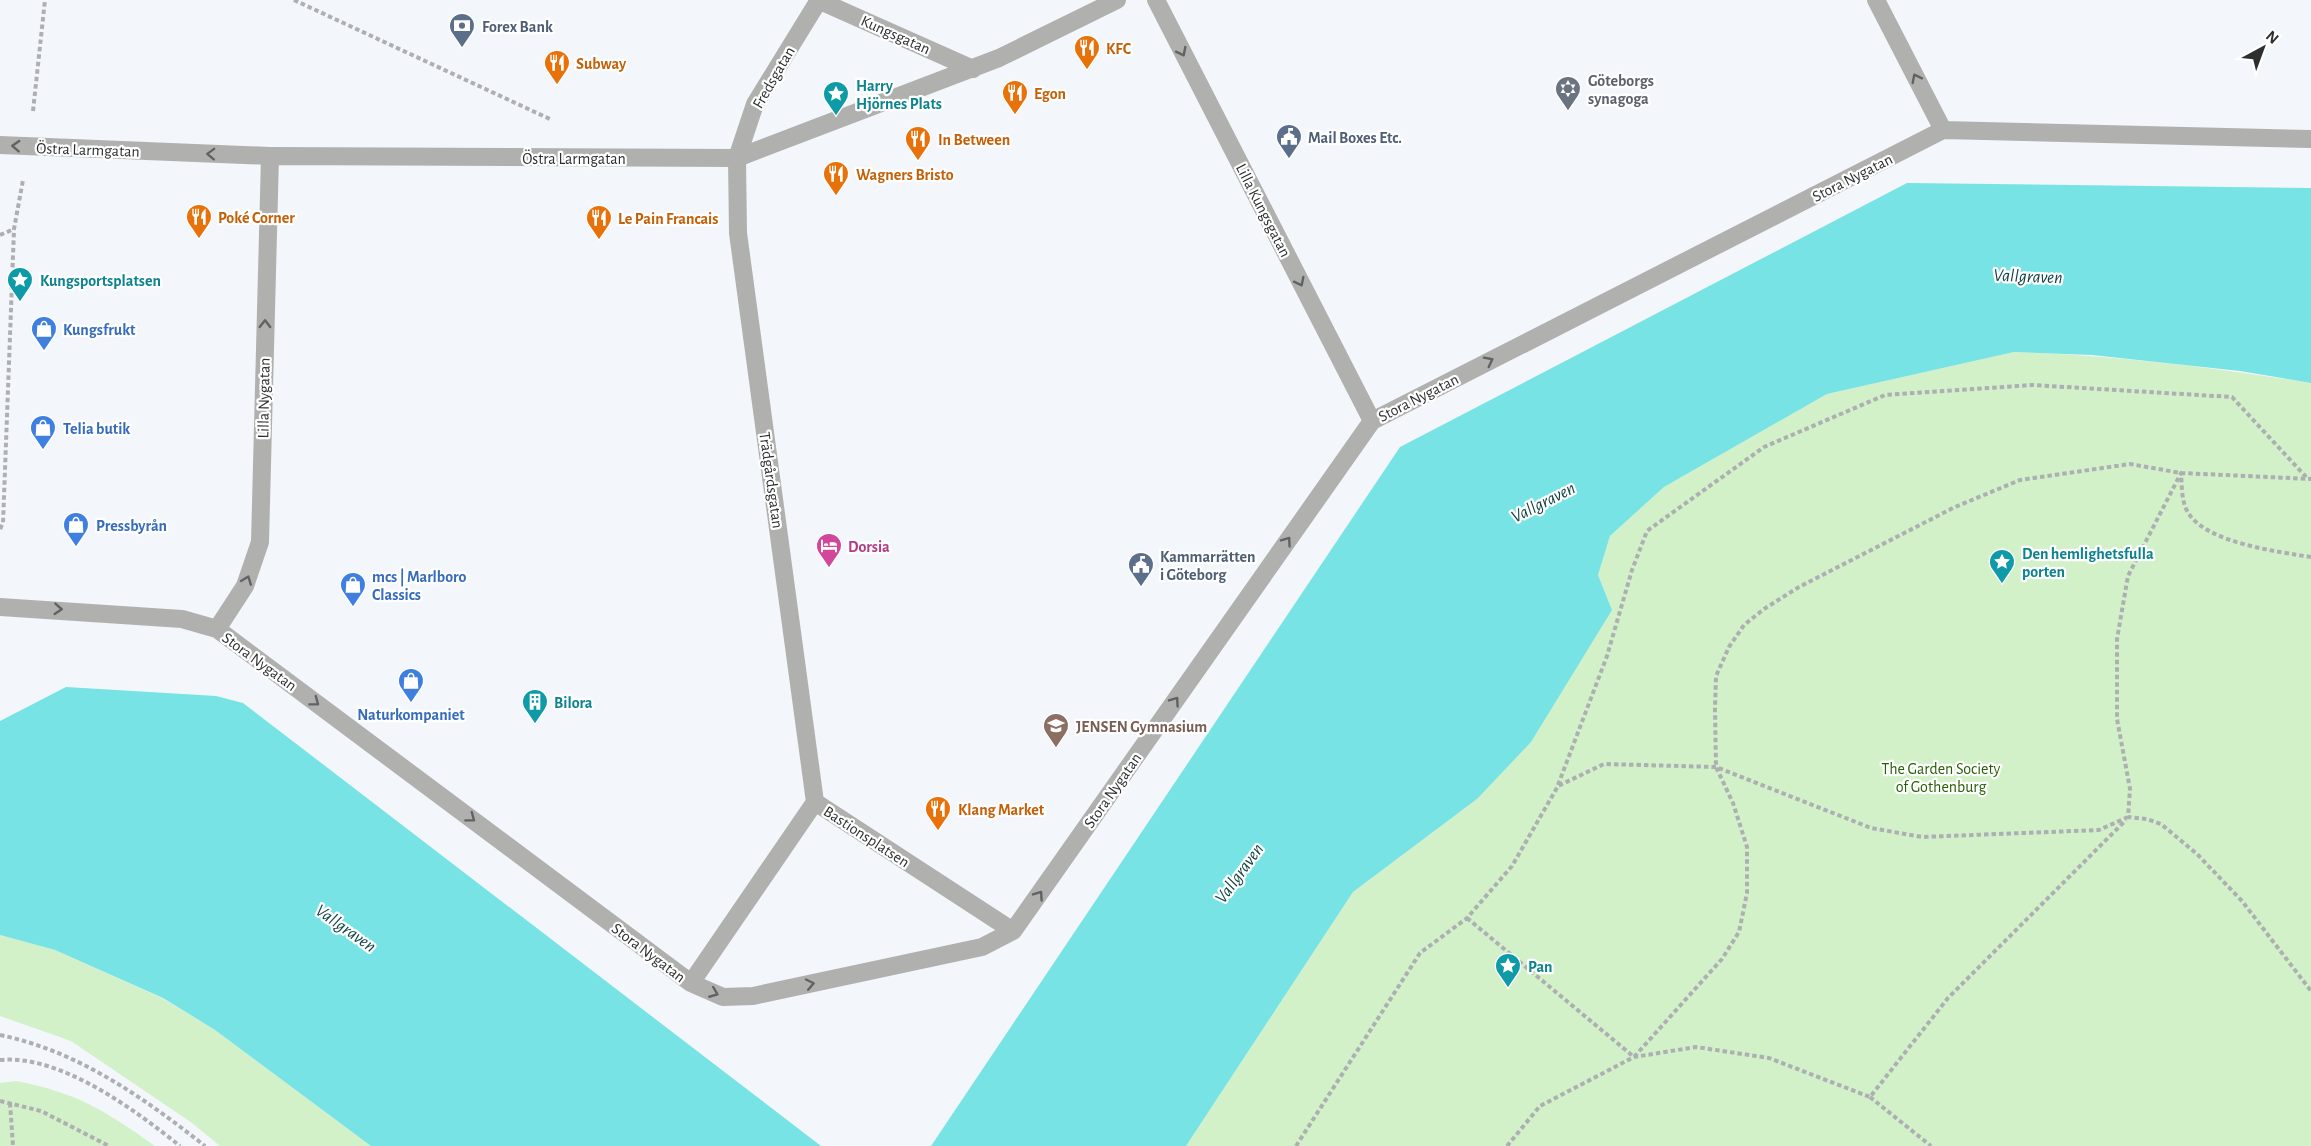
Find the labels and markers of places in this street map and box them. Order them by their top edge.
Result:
bank icon: Forex Bank [447,11,477,49]
place label: Forex Bank [482,19,553,35]
restaurant icon: KFC [1072,33,1102,71]
place label: KFC [1106,41,1132,57]
restaurant icon: Subway [542,48,572,86]
place label: Subway [576,56,627,73]
place label: Göteborgs synagoga [1588,73,1654,108]
synagogue icon: Göteborgs synagoga [1553,74,1583,112]
place label: Harry Hjörnes Plats [856,78,942,113]
restaurant icon: Egon [1000,78,1030,116]
place icon: Harry Hjörnes Plats [821,79,851,117]
place label: Egon [1034,86,1066,102]
public building icon: Mail Boxes Etc. [1274,122,1304,160]
restaurant icon: In Between [903,124,933,162]
place label: Mail Boxes Etc. [1308,130,1402,146]
place label: In Between [938,132,1010,148]
restaurant icon: Wagners Bristo [821,159,851,197]
place label: Wagners Bristo [856,167,954,183]
restaurant icon: Poké Corner [184,202,214,240]
restaurant icon: Le Pain Francais [584,203,614,241]
place label: Poké Corner [218,210,295,226]
place label: Le Pain Francais [618,211,718,227]
place icon: Kungsportsplatsen [5,265,35,303]
place label: Kungsportsplatsen [40,273,161,289]
shop icon: Kungsfrukt [29,314,59,352]
place label: Kungsfrukt [63,322,136,338]
shop icon: Telia butik [28,413,58,451]
place label: Telia butik [63,421,130,437]
shop icon: Pressbyrån [61,510,91,548]
place label: Pressbyrån [96,518,167,535]
hotel icon: Dorsia [814,531,844,569]
place label: Dorsia [848,539,890,555]
place label: Den hemlighetsfulla porten [2022,546,2154,580]
place icon: Den hemlighetsfulla porten [1987,547,2017,585]
place label: Kammarrätten i Göteborg [1160,549,1256,583]
public building icon: Kammarrätten i Göteborg [1126,550,1156,588]
place label: mcs | Marlboro Classics [372,568,467,603]
shop icon: mcs | Marlboro Classics [338,570,368,608]
shop icon: Naturkompaniet [396,666,426,704]
building icon: Bilora [520,687,550,725]
place label: Bilora [554,695,593,711]
place label: Naturkompaniet [357,707,465,723]
school or university icon: JENSEN Gymnasium [1041,711,1071,749]
place label: JENSEN Gymnasium [1076,719,1207,736]
restaurant icon: Klang Market [923,794,953,832]
place label: Klang Market [958,802,1045,818]
place icon: Pan [1493,951,1523,989]
place label: Pan [1528,959,1553,975]

